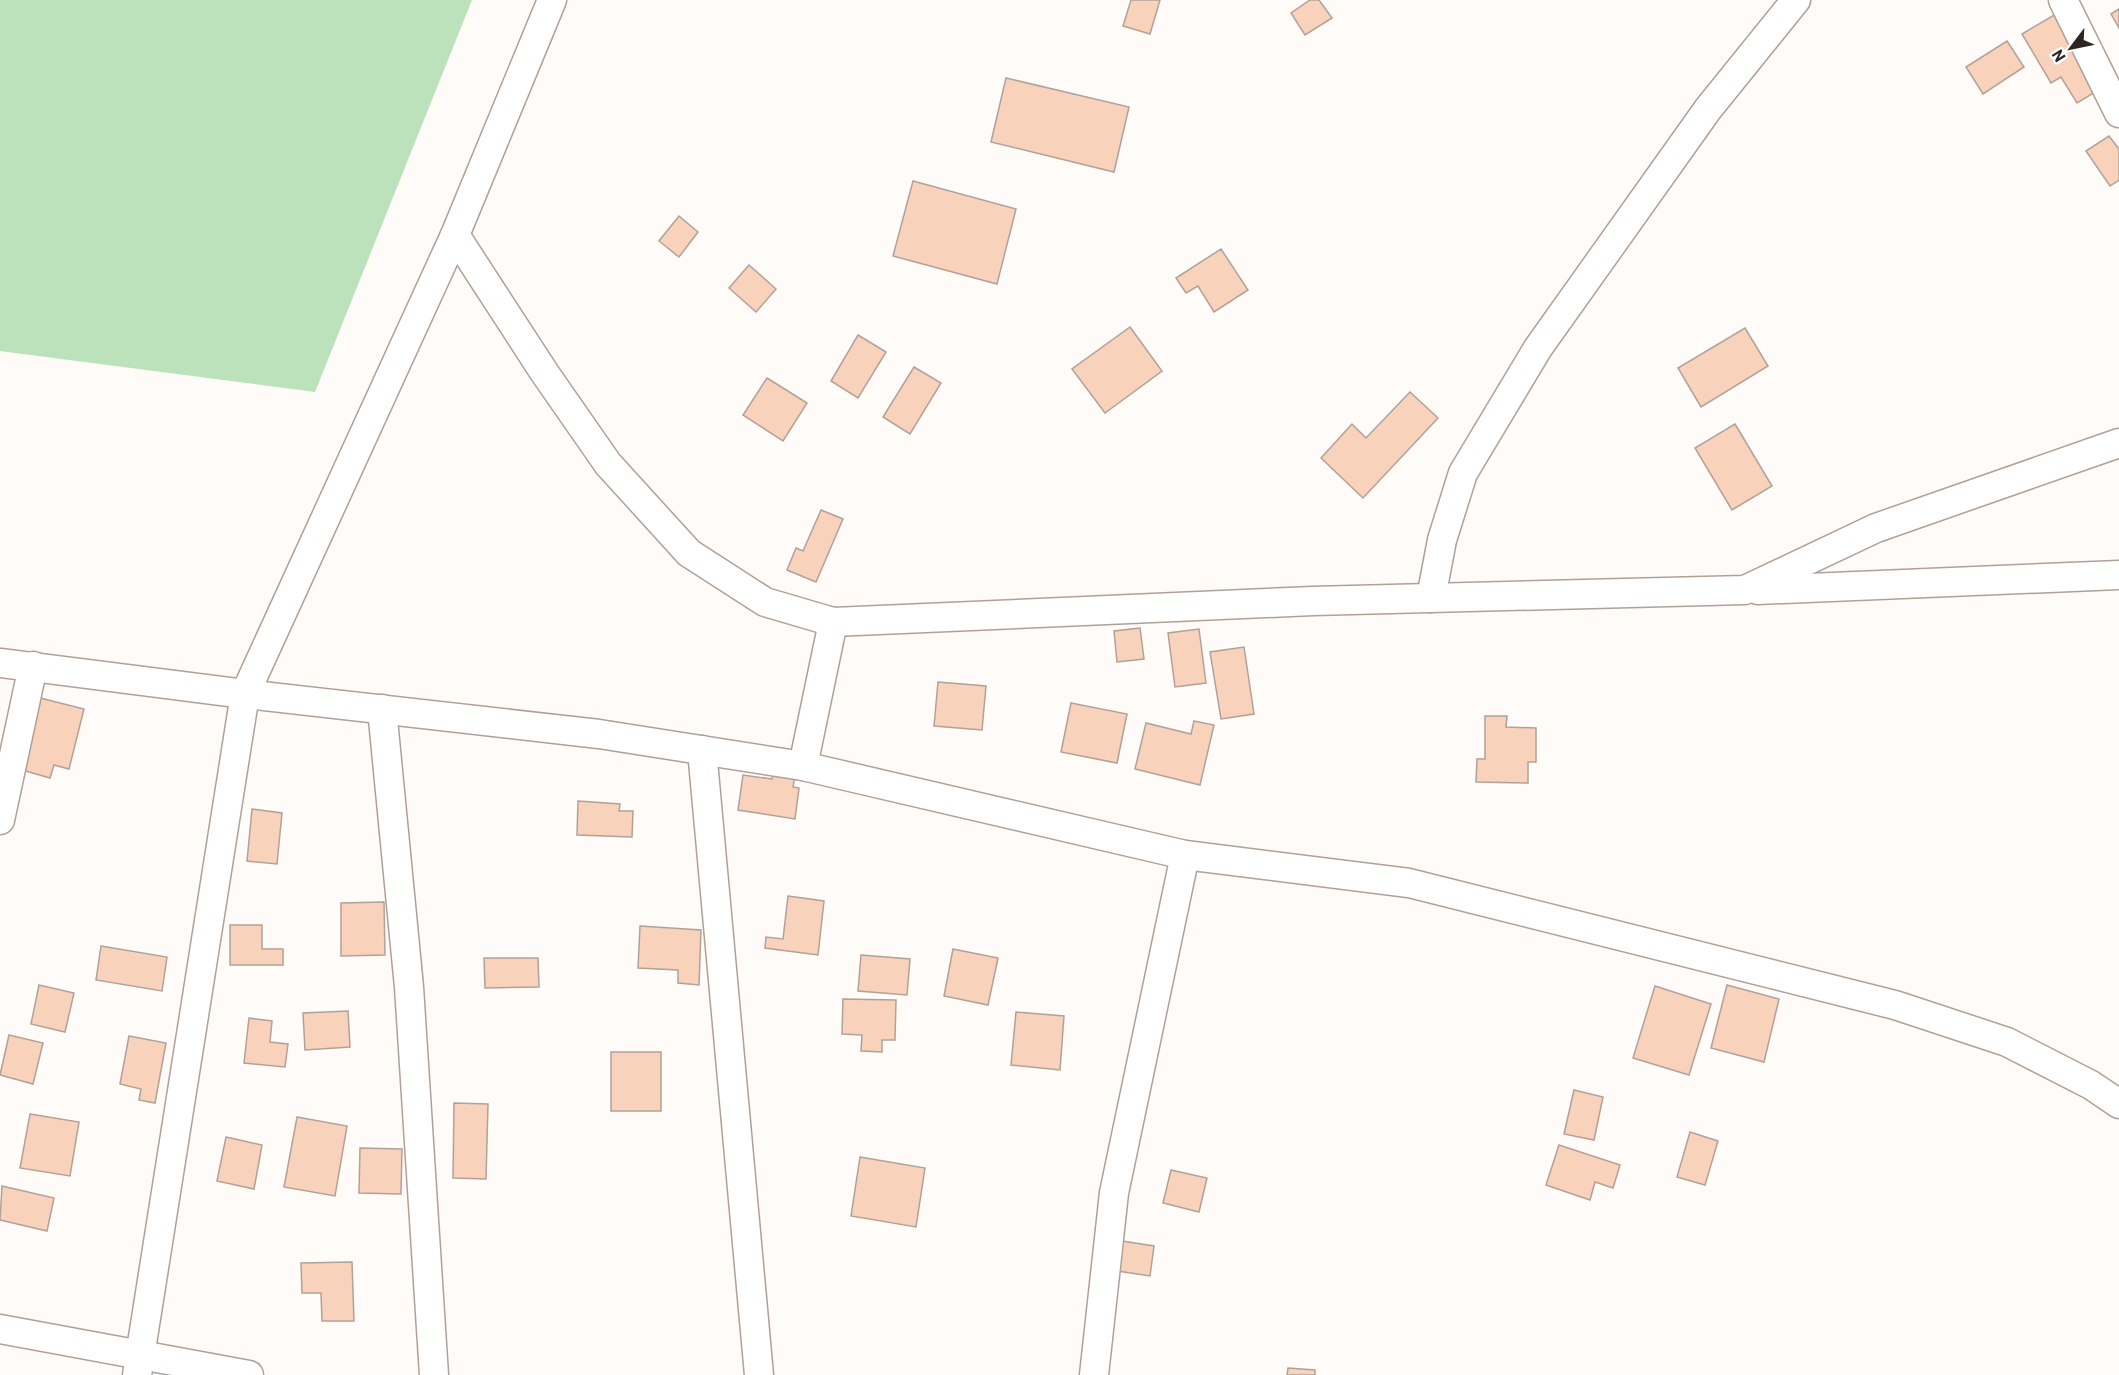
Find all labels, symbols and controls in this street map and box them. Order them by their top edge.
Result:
north arrow [2041,18,2101,78]
text: N [2047,47,2069,66]

